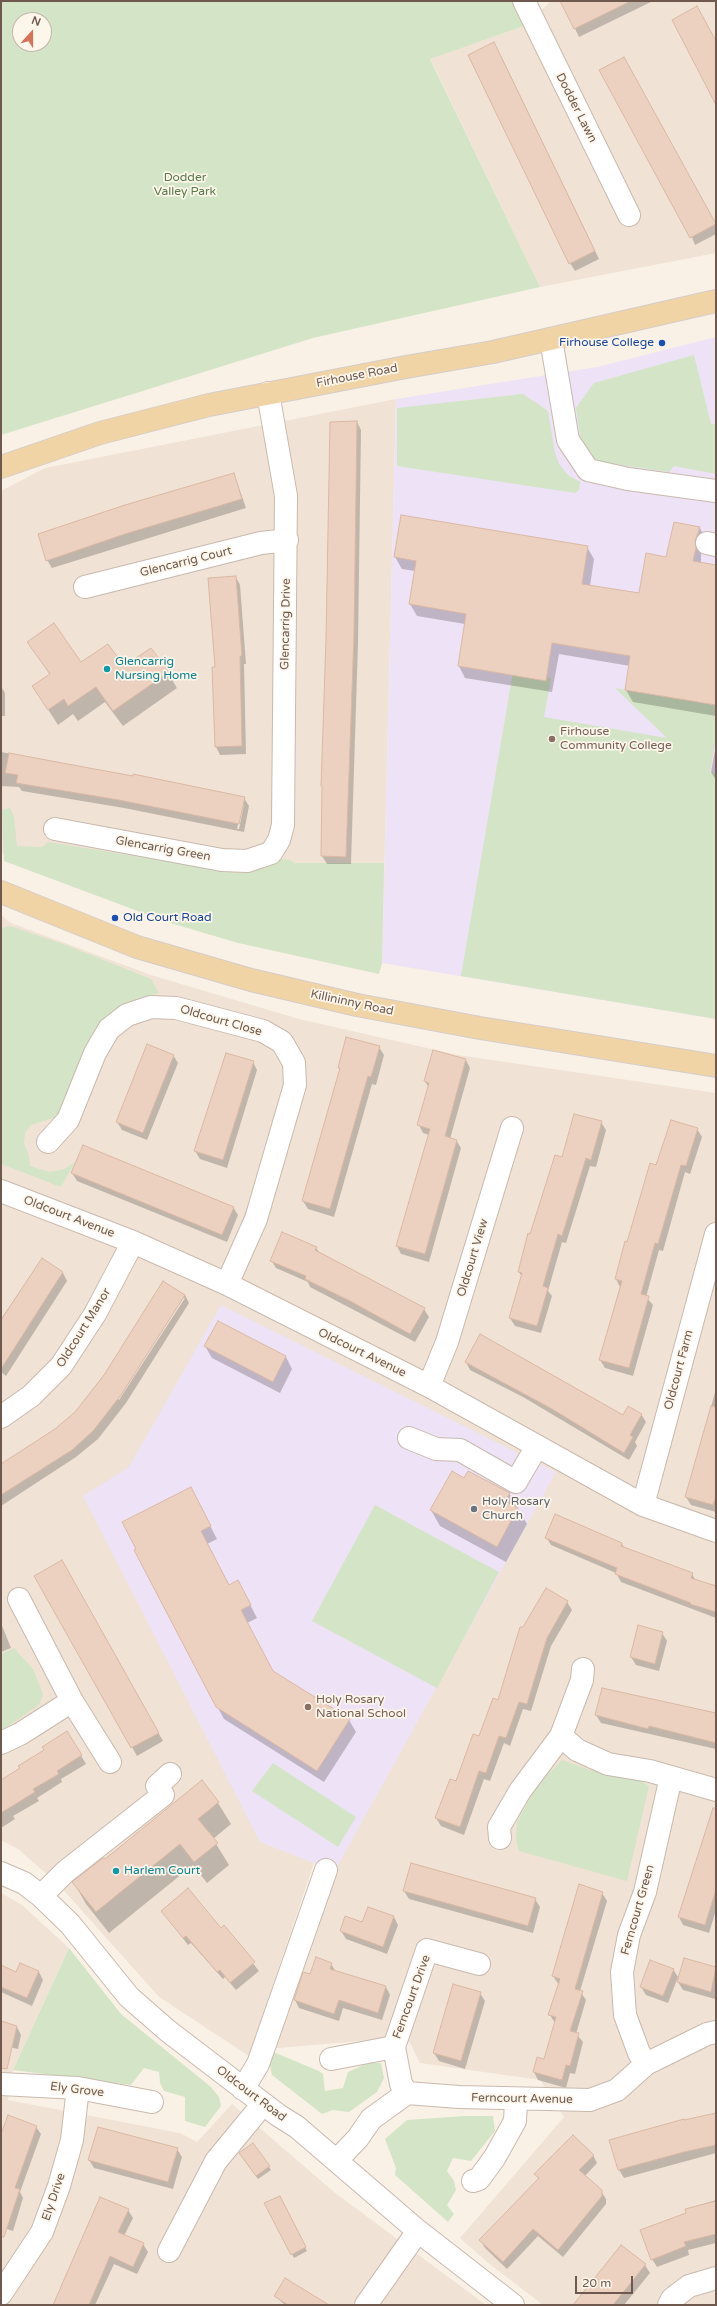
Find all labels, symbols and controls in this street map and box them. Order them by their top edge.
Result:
north arrow [12,12,52,52]
text: N [30,14,43,29]
street label: Dodder Lawn [552,71,600,145]
park label: Dodder Valley Park [154,171,216,199]
place label: Firhouse College [559,336,654,350]
marker: Firhouse College [657,338,667,348]
street label: Firhouse Road [315,361,399,391]
street label: Glencarrig Court [139,544,233,580]
street label: Glencarrig Drive [278,578,294,670]
place label: Glencarrig Nursing Home [115,655,197,683]
marker: Glencarrig Nursing Home [102,664,112,674]
place label: Firhouse Community College [560,725,672,753]
marker: Firhouse Community College [547,734,557,744]
street label: Glencarrig Green [114,834,212,864]
place label: Old Court Road [123,911,212,925]
marker: Old Court Road [110,913,120,923]
street label: Killininny Road [309,987,395,1019]
street label: Oldcourt Close [178,1002,264,1040]
street label: Oldcourt Avenue [21,1193,117,1241]
street label: Oldcourt View [454,1217,492,1299]
street label: Oldcourt Manor [54,1286,114,1370]
street label: Oldcourt Avenue [316,1325,408,1381]
street label: Oldcourt Farm [661,1328,697,1412]
place label: Holy Rosary Church [482,1495,550,1523]
marker: Holy Rosary Church [469,1504,479,1514]
place label: Holy Rosary National School [316,1693,406,1721]
marker: Holy Rosary National School [303,1702,313,1712]
street label: Ferncourt Green [618,1863,658,1957]
place label: Harlem Court [124,1864,200,1878]
marker: Harlem Court [111,1866,121,1876]
street label: Ferncourt Drive [390,1953,434,2041]
street label: Oldcourt Road [213,2063,289,2125]
street label: Ely Grove [49,2080,105,2100]
street label: Ferncourt Avenue [471,2091,573,2107]
street label: Ely Drive [39,2171,69,2223]
scale bar [577,2268,635,2294]
text: 20 m [582,2276,611,2290]

